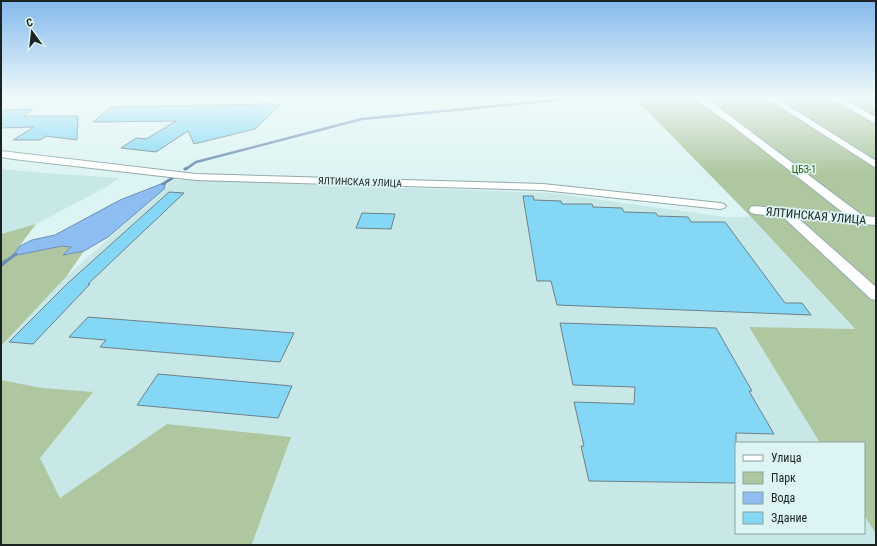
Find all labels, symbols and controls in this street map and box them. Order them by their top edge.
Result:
north arrow [12,12,52,52]
text: С [25,16,34,30]
park label: ЦБЗ-1 [792,164,816,175]
street label: ЯЛТИНСКАЯ УЛИЦА [318,175,402,189]
street label: ЯЛТИНСКАЯ УЛИЦА [765,205,867,227]
legend [735,442,865,534]
text: Улица [771,451,802,465]
text: Парк [771,471,796,485]
text: Вода [771,491,796,505]
text: Здание [771,511,808,525]

